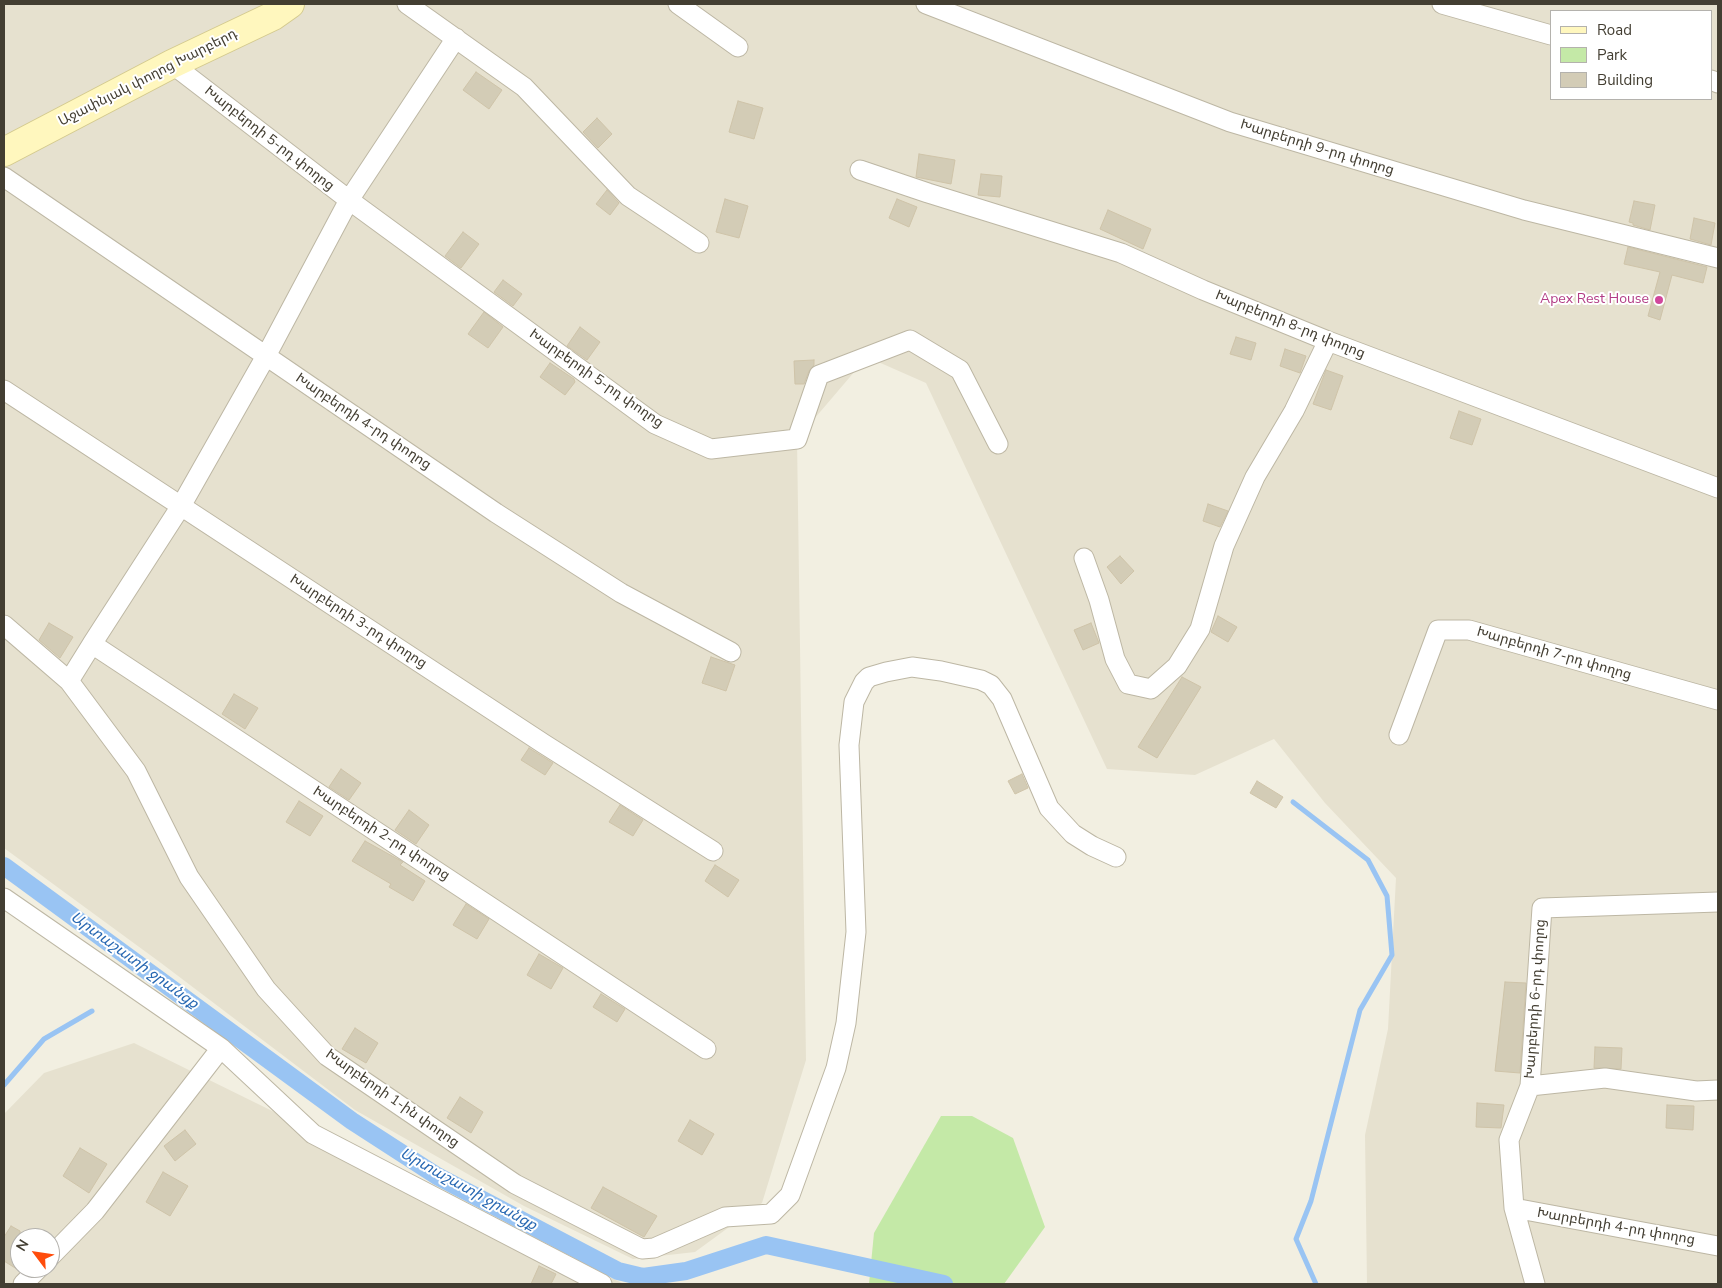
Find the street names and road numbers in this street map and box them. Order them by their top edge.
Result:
street label: Աջափնյակ փողոց Խարբերդ [56,26,240,130]
street label: Խարբերդի 5-րդ փողոց [201,83,337,195]
street label: Խարբերդի 9-րդ փողոց [1238,117,1396,179]
street label: Խարբերդի 8-րդ փողոց [1213,287,1367,363]
street label: Խարբերդի 5-րդ փողոց [526,326,666,432]
street label: Խարբերդի 4-րդ փողոց [292,370,434,474]
street label: Խարբերդի 3-րդ փողոց [286,571,430,673]
street label: Խարբերդի 7-րդ փողոց [1475,624,1633,684]
street label: Խարբերդի 2-րդ փողոց [309,783,453,885]
street label: Խարբերդի 6-րդ փողոց [1522,919,1550,1079]
street label: Խարբերդի 1-ին փողոց [322,1046,462,1152]
street label: Խարբերդի 4-րդ փողոց [1536,1205,1696,1249]

